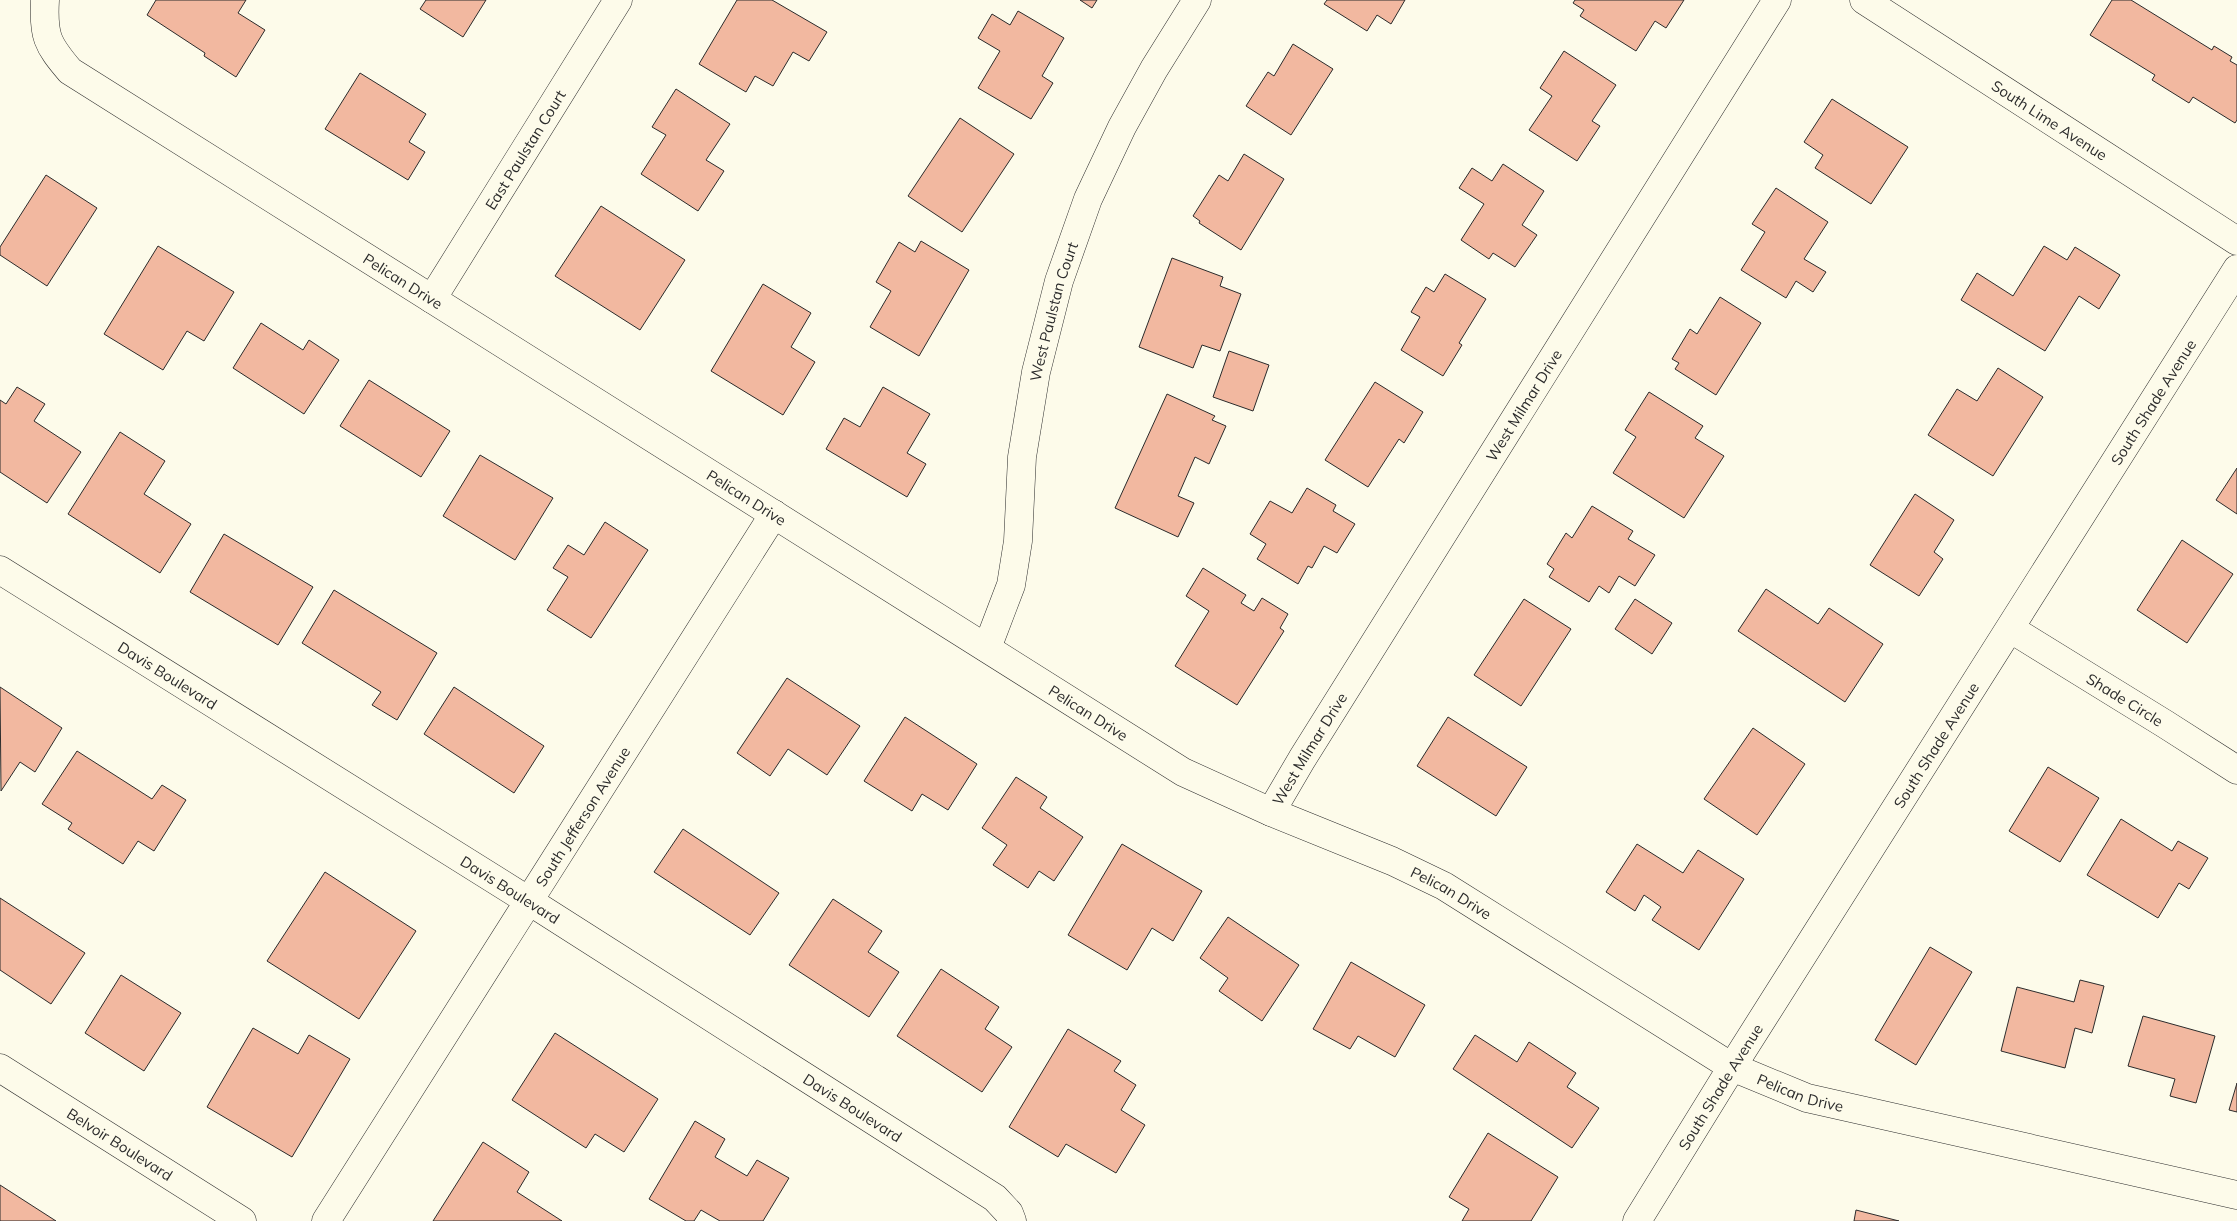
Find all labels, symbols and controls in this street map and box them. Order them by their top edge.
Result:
street label: South Lime Avenue [1988,76,2111,164]
street label: East Paulstan Court [481,86,569,213]
street label: West Paulstan Court [1025,239,1082,382]
street label: Pelican Drive [360,249,446,313]
street label: South Shade Avenue [2106,336,2200,468]
street label: West Milmar Drive [1481,346,1566,464]
street label: Pelican Drive [703,465,790,529]
street label: Davis Boulevard [115,637,221,713]
street label: Shade Circle [2083,669,2167,730]
street label: South Shade Avenue [1889,679,1983,811]
street label: Pelican Drive [1045,680,1132,745]
street label: West Milmar Drive [1268,689,1351,808]
street label: South Jefferson Avenue [531,743,634,890]
street label: Davis Boulevard [457,851,563,928]
street label: Pelican Drive [1408,862,1495,923]
street label: South Shade Avenue [1674,1020,1767,1153]
street label: Davis Boulevard [800,1069,906,1146]
street label: Pelican Drive [1754,1069,1845,1115]
street label: Belvoir Boulevard [64,1103,177,1184]

